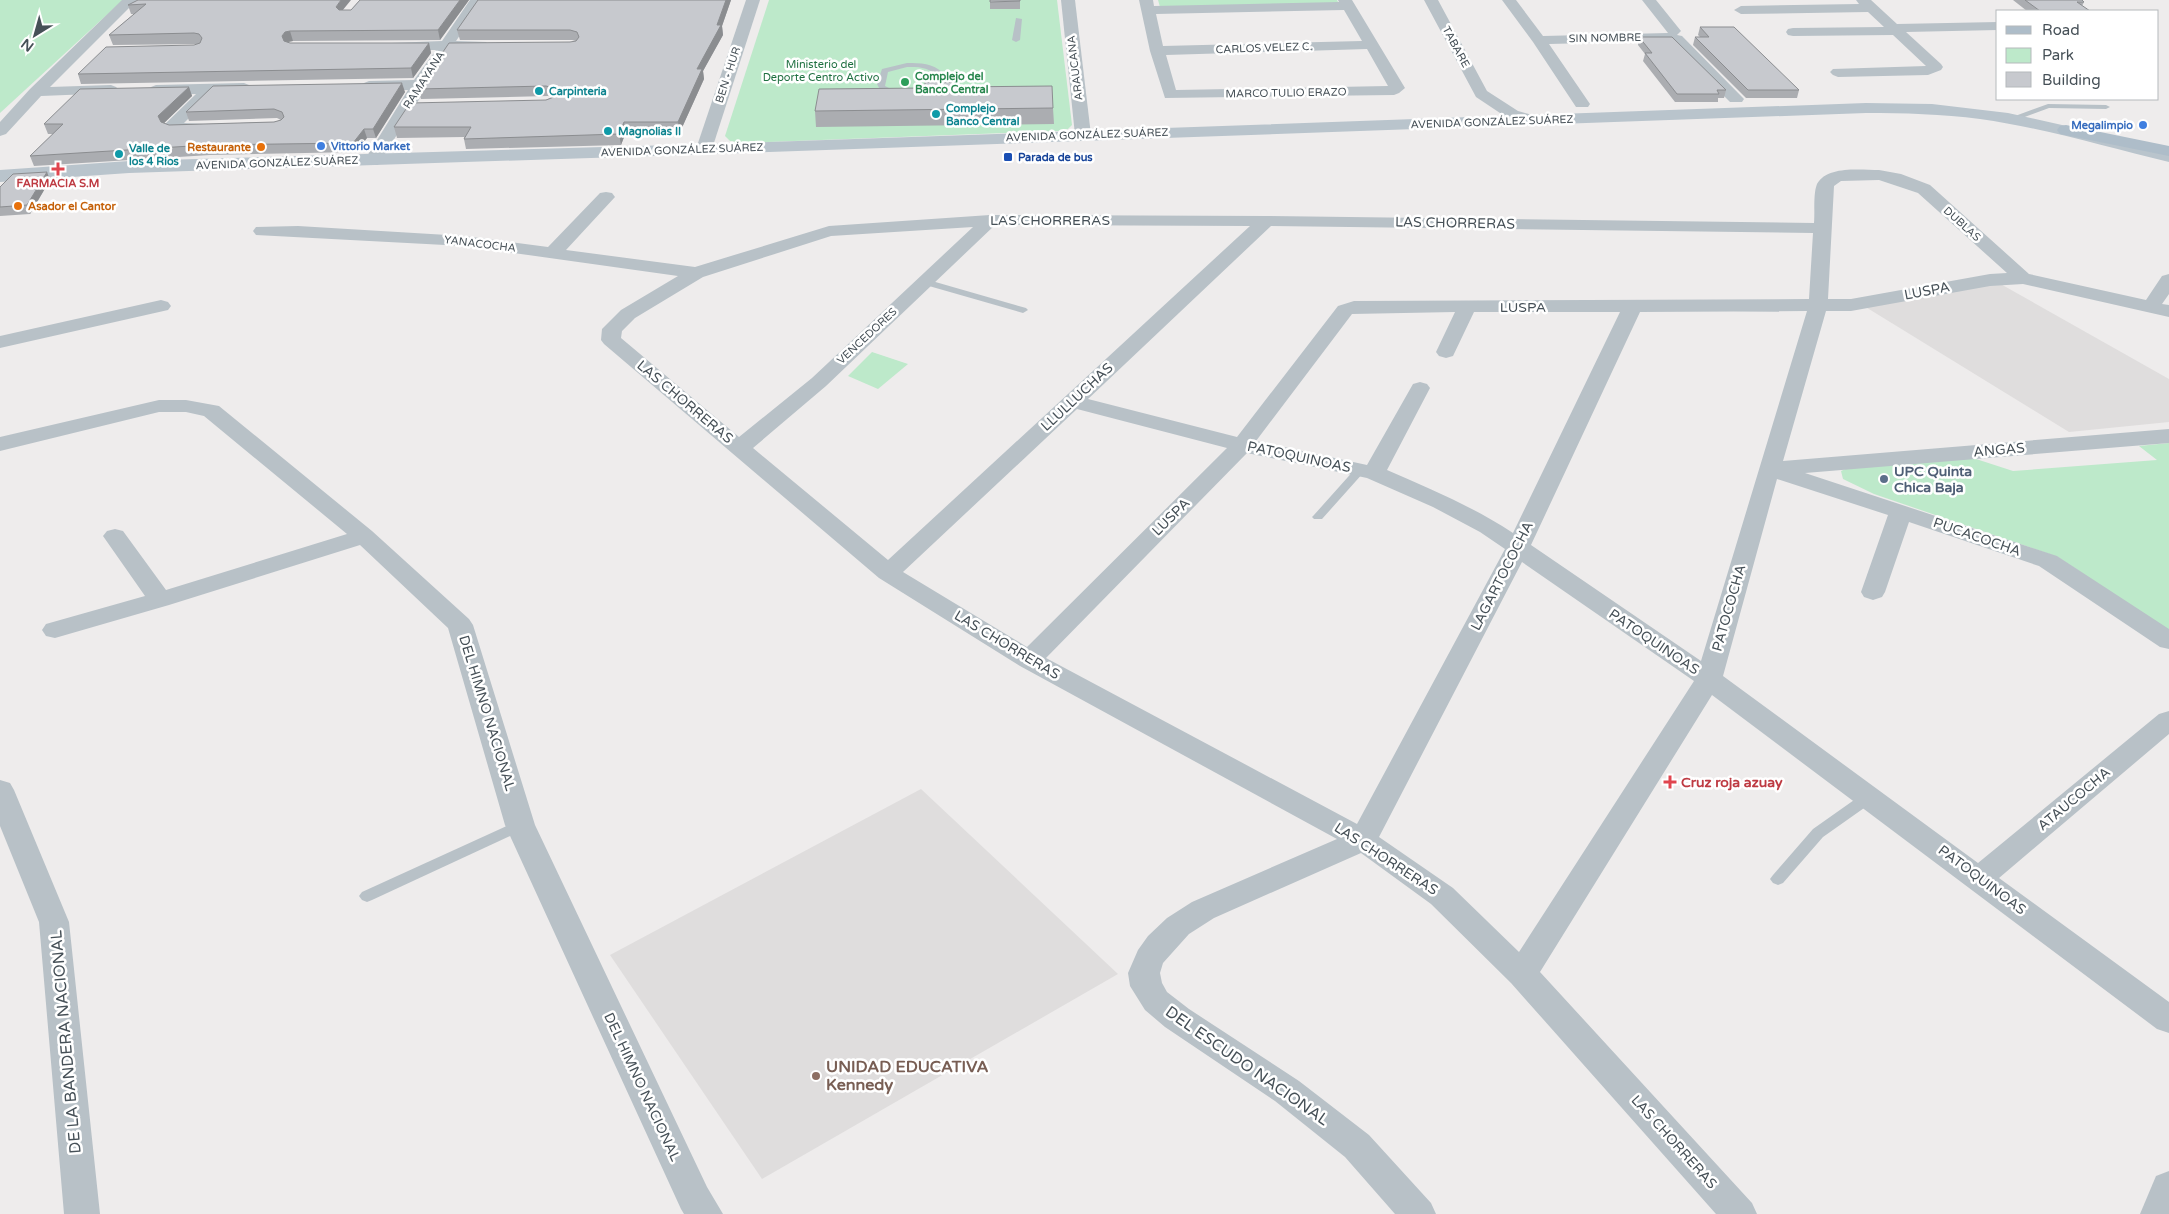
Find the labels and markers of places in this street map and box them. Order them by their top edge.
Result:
place label: Complejo del Banco Central [915,70,989,96]
marker: Complejo del Banco Central [899,76,911,88]
marker: Carpinteria [533,85,545,97]
place label: Carpinteria [549,85,607,99]
place label: Complejo Banco Central [946,102,1020,128]
marker: Complejo Banco Central [930,108,942,120]
place label: Megalimpio [2071,119,2133,133]
marker: Megalimpio [2137,119,2149,131]
marker: Magnolias II [602,125,614,137]
place label: Magnolias II [618,125,681,139]
marker: Vittorio Market [315,140,327,152]
place label: Vittorio Market [331,140,411,153]
place label: Restaurante [187,141,252,154]
marker: Restaurante [255,141,267,153]
place label: Valle de los 4 Rios [129,142,180,168]
marker: Valle de los 4 Rios [113,148,125,160]
marker: Parada de bus [1002,151,1014,163]
place label: Parada de bus [1018,151,1093,164]
marker: FARMACIA S.M [52,163,64,175]
place label: FARMACIA S.M [17,177,99,190]
marker: Asador el Cantor [12,200,24,212]
place label: Asador el Cantor [28,200,116,213]
place label: UPC Quinta Chica Baja [1894,463,1972,496]
marker: UPC Quinta Chica Baja [1878,473,1890,485]
place label: Cruz roja azuay [1681,774,1783,791]
marker: Cruz roja azuay [1663,775,1677,789]
place label: UNIDAD EDUCATIVA Kennedy [826,1057,989,1095]
marker: UNIDAD EDUCATIVA Kennedy [810,1070,822,1082]

